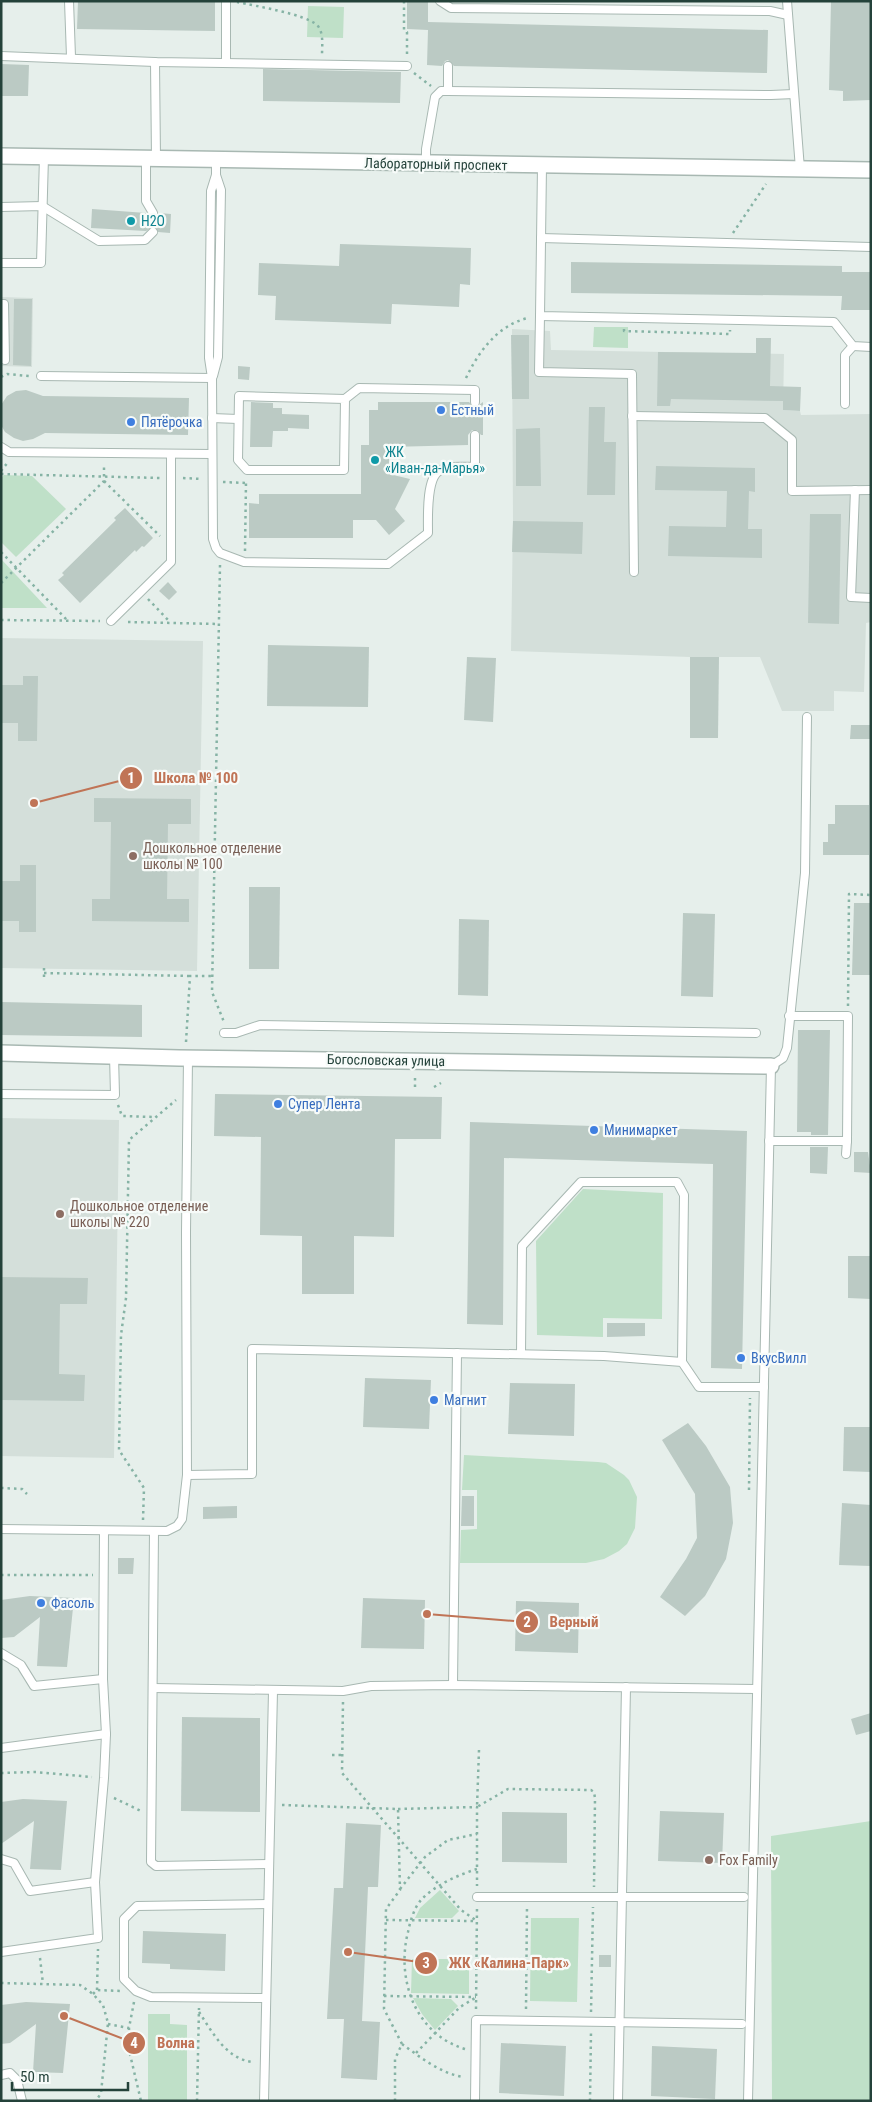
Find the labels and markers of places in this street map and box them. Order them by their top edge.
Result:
place label: H2O [141,213,165,229]
marker: H2O [125,215,137,227]
place label: Естный [451,402,494,418]
marker: Естный [435,404,447,416]
place label: Пятёрочка [141,414,203,430]
marker: Пятёрочка [125,416,137,428]
place label: ЖК «Иван-да-Марья» [385,444,485,476]
marker: ЖК «Иван-да-Марья» [369,454,381,466]
callout: Школа № 100 [119,763,248,793]
place label: Дошкольное отделение школы № 100 [143,840,282,872]
marker: Дошкольное отделение школы № 100 [127,850,139,862]
place label: Супер Лента [288,1096,360,1112]
marker: Супер Лента [272,1098,284,1110]
place label: Минимаркет [604,1122,678,1138]
marker: Минимаркет [588,1124,600,1136]
place label: Дошкольное отделение школы № 220 [70,1198,209,1230]
marker: Дошкольное отделение школы № 220 [54,1208,66,1220]
place label: ВкусВилл [751,1350,807,1366]
marker: ВкусВилл [735,1352,747,1364]
place label: Магнит [444,1392,487,1408]
marker: Магнит [428,1394,440,1406]
place label: Фасоль [51,1595,95,1611]
marker: Фасоль [35,1597,47,1609]
callout: Верный [515,1607,609,1637]
place label: Fox Family [719,1852,778,1868]
marker: Fox Family [703,1854,715,1866]
callout: ЖК «Калина-Парк» [413,1948,579,1978]
callout: Волна [122,2028,205,2058]

